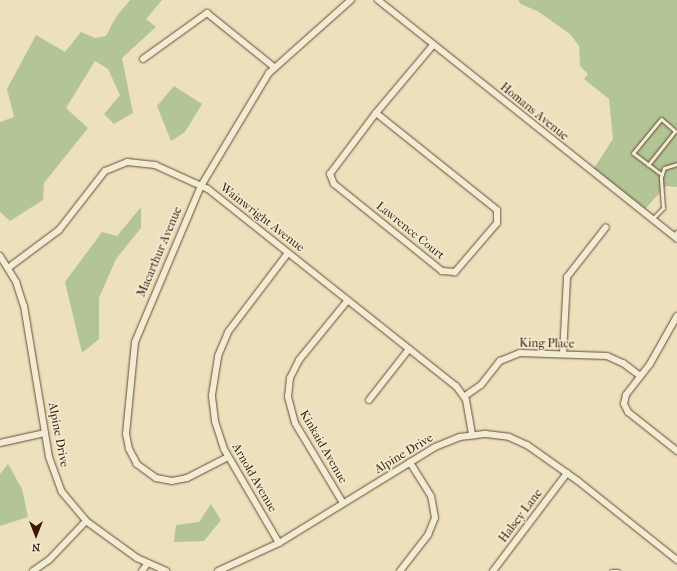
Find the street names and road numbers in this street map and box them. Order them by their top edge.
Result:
street label: Homans Avenue [497,80,571,144]
street label: Wainwright Avenue [217,181,307,255]
street label: Lawrence Court [373,199,447,263]
street label: Macarthur Avenue [135,205,185,299]
street label: King Place [519,336,575,352]
street label: Alpine Drive [45,401,71,469]
street label: Kinkaid Avenue [296,408,350,486]
street label: Alpine Drive [372,431,436,477]
street label: Arnold Avenue [229,441,279,515]
street label: Halsey Lane [496,486,546,546]

